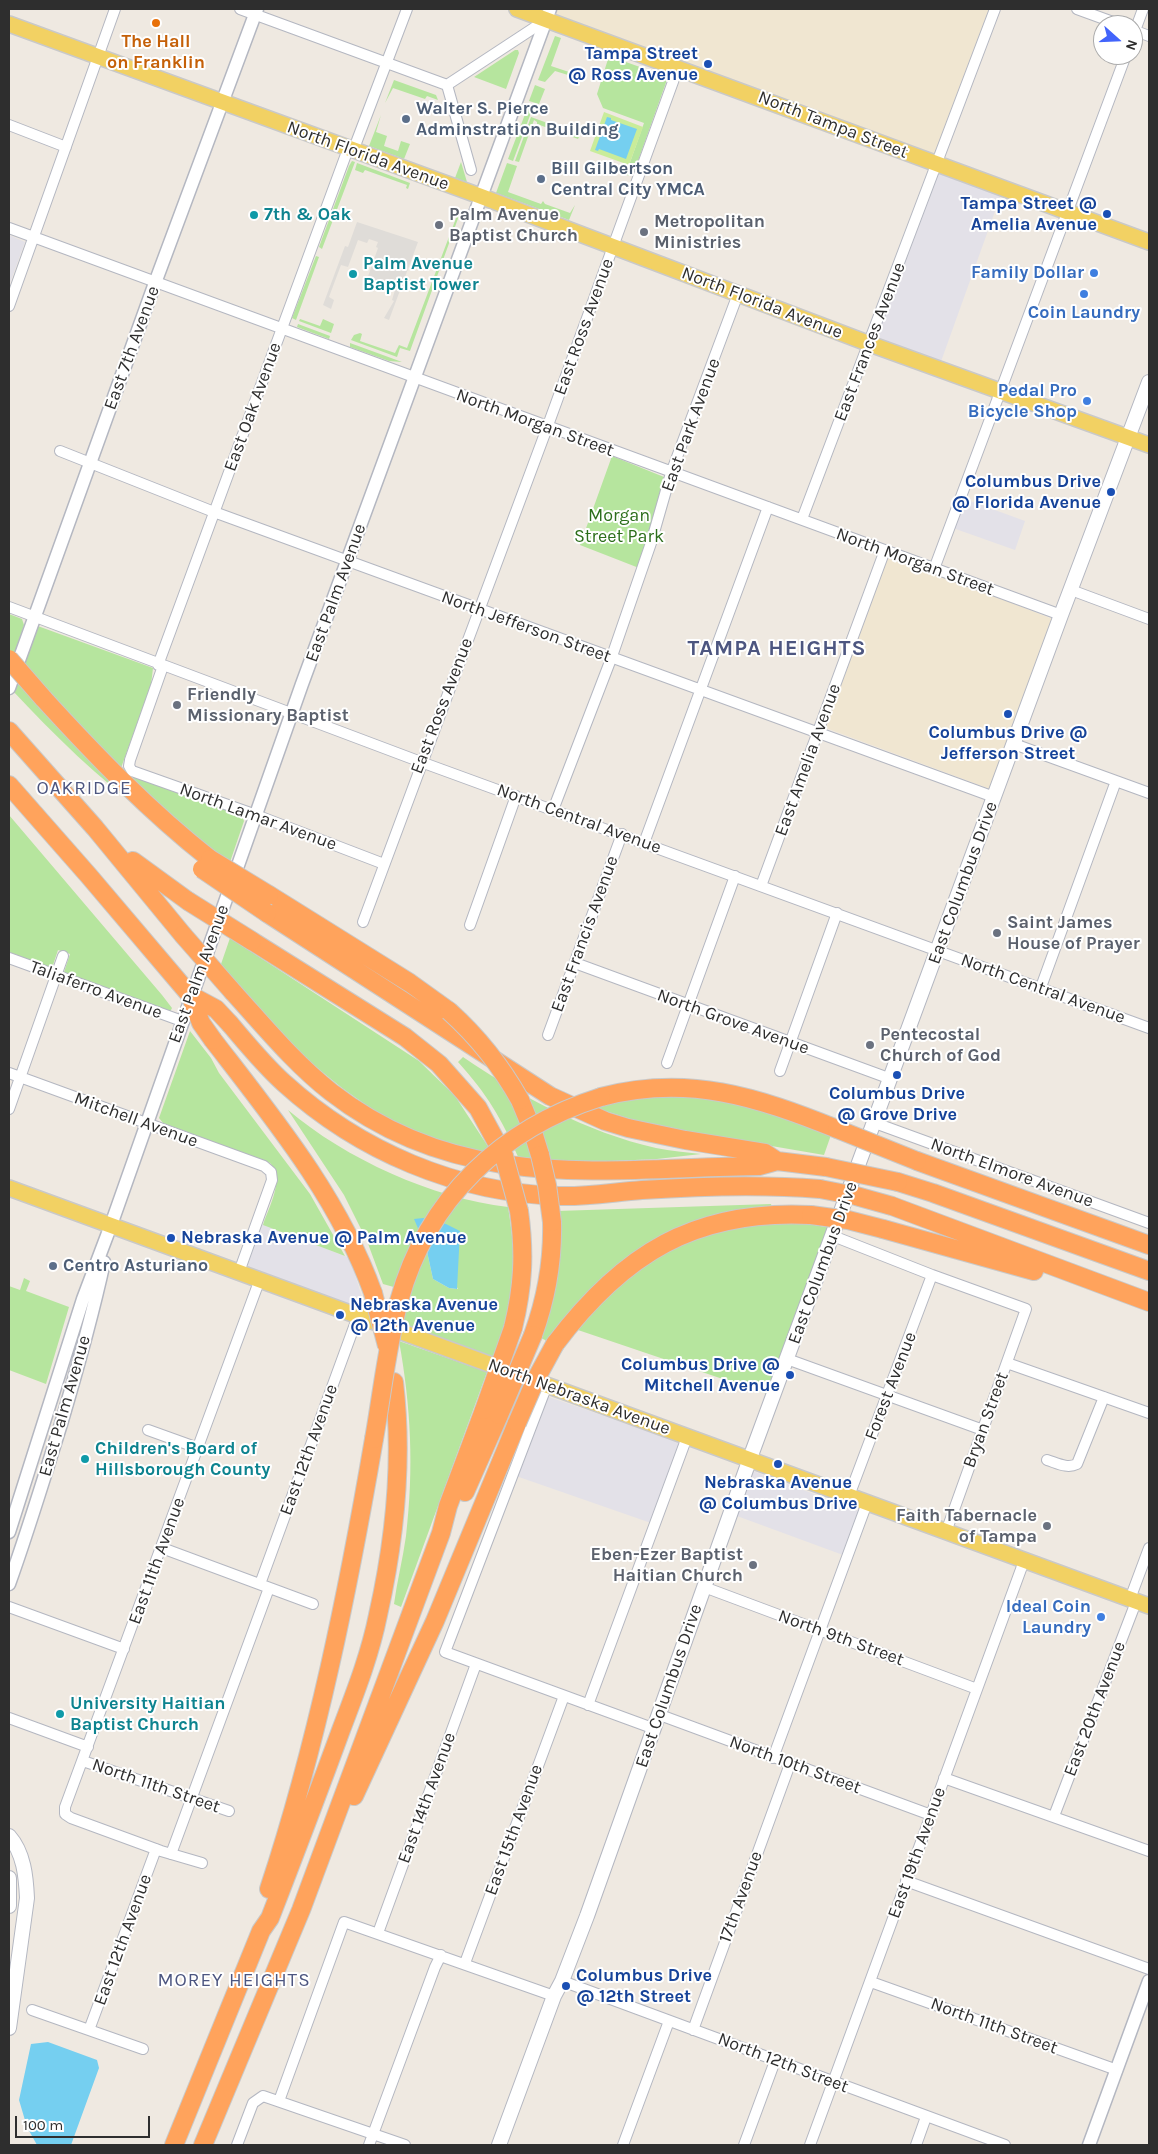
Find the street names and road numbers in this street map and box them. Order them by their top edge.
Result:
street label: North Tampa Street [755,86,911,164]
street label: North Florida Avenue [284,117,452,195]
street label: East Ross Avenue [549,256,619,398]
street label: East Frances Avenue [830,259,910,425]
street label: North Florida Avenue [678,262,846,344]
street label: East 7th Avenue [100,283,164,413]
street label: East Oak Avenue [220,340,286,474]
street label: East Park Avenue [657,355,725,495]
street label: North Morgan Street [453,384,617,462]
street label: East Palm Avenue [301,521,371,665]
street label: North Morgan Street [833,523,997,601]
street label: North Jefferson Street [438,586,614,668]
street label: East Ross Avenue [406,635,478,777]
street label: East Amelia Avenue [770,681,846,839]
street label: North Lamar Avenue [176,779,340,855]
street label: North Central Avenue [494,779,664,859]
street label: East Columbus Drive [924,799,1002,967]
street label: East Francis Avenue [547,853,623,1015]
street label: East Palm Avenue [164,902,234,1046]
street label: North Central Avenue [958,949,1128,1029]
street label: Taliaferro Avenue [27,956,165,1024]
street label: North Grove Avenue [654,984,812,1060]
street label: Mitchell Avenue [71,1088,201,1152]
street label: North Elmore Avenue [928,1133,1096,1213]
street label: East Columbus Drive [784,1179,862,1347]
street label: Forest Avenue [860,1329,922,1443]
street label: East Palm Avenue [35,1333,95,1479]
street label: North Nebraska Avenue [485,1354,673,1440]
street label: Bryan Street [959,1369,1013,1471]
street label: East 12th Avenue [275,1381,343,1519]
street label: East 11th Avenue [124,1495,190,1627]
street label: East Columbus Drive [631,1601,707,1771]
street label: North 9th Street [775,1605,907,1671]
street label: East 20th Avenue [1059,1638,1131,1780]
street label: East 14th Avenue [393,1730,461,1866]
street label: North 10th Street [726,1731,864,1799]
street label: North 11th Street [89,1754,223,1818]
street label: East 15th Avenue [480,1762,548,1898]
street label: East 19th Avenue [883,1784,951,1922]
street label: 17th Avenue [715,1848,767,1946]
street label: East 12th Avenue [89,1871,157,2009]
street label: North 11th Street [927,1993,1061,2059]
street label: North 12th Street [715,2028,851,2098]

